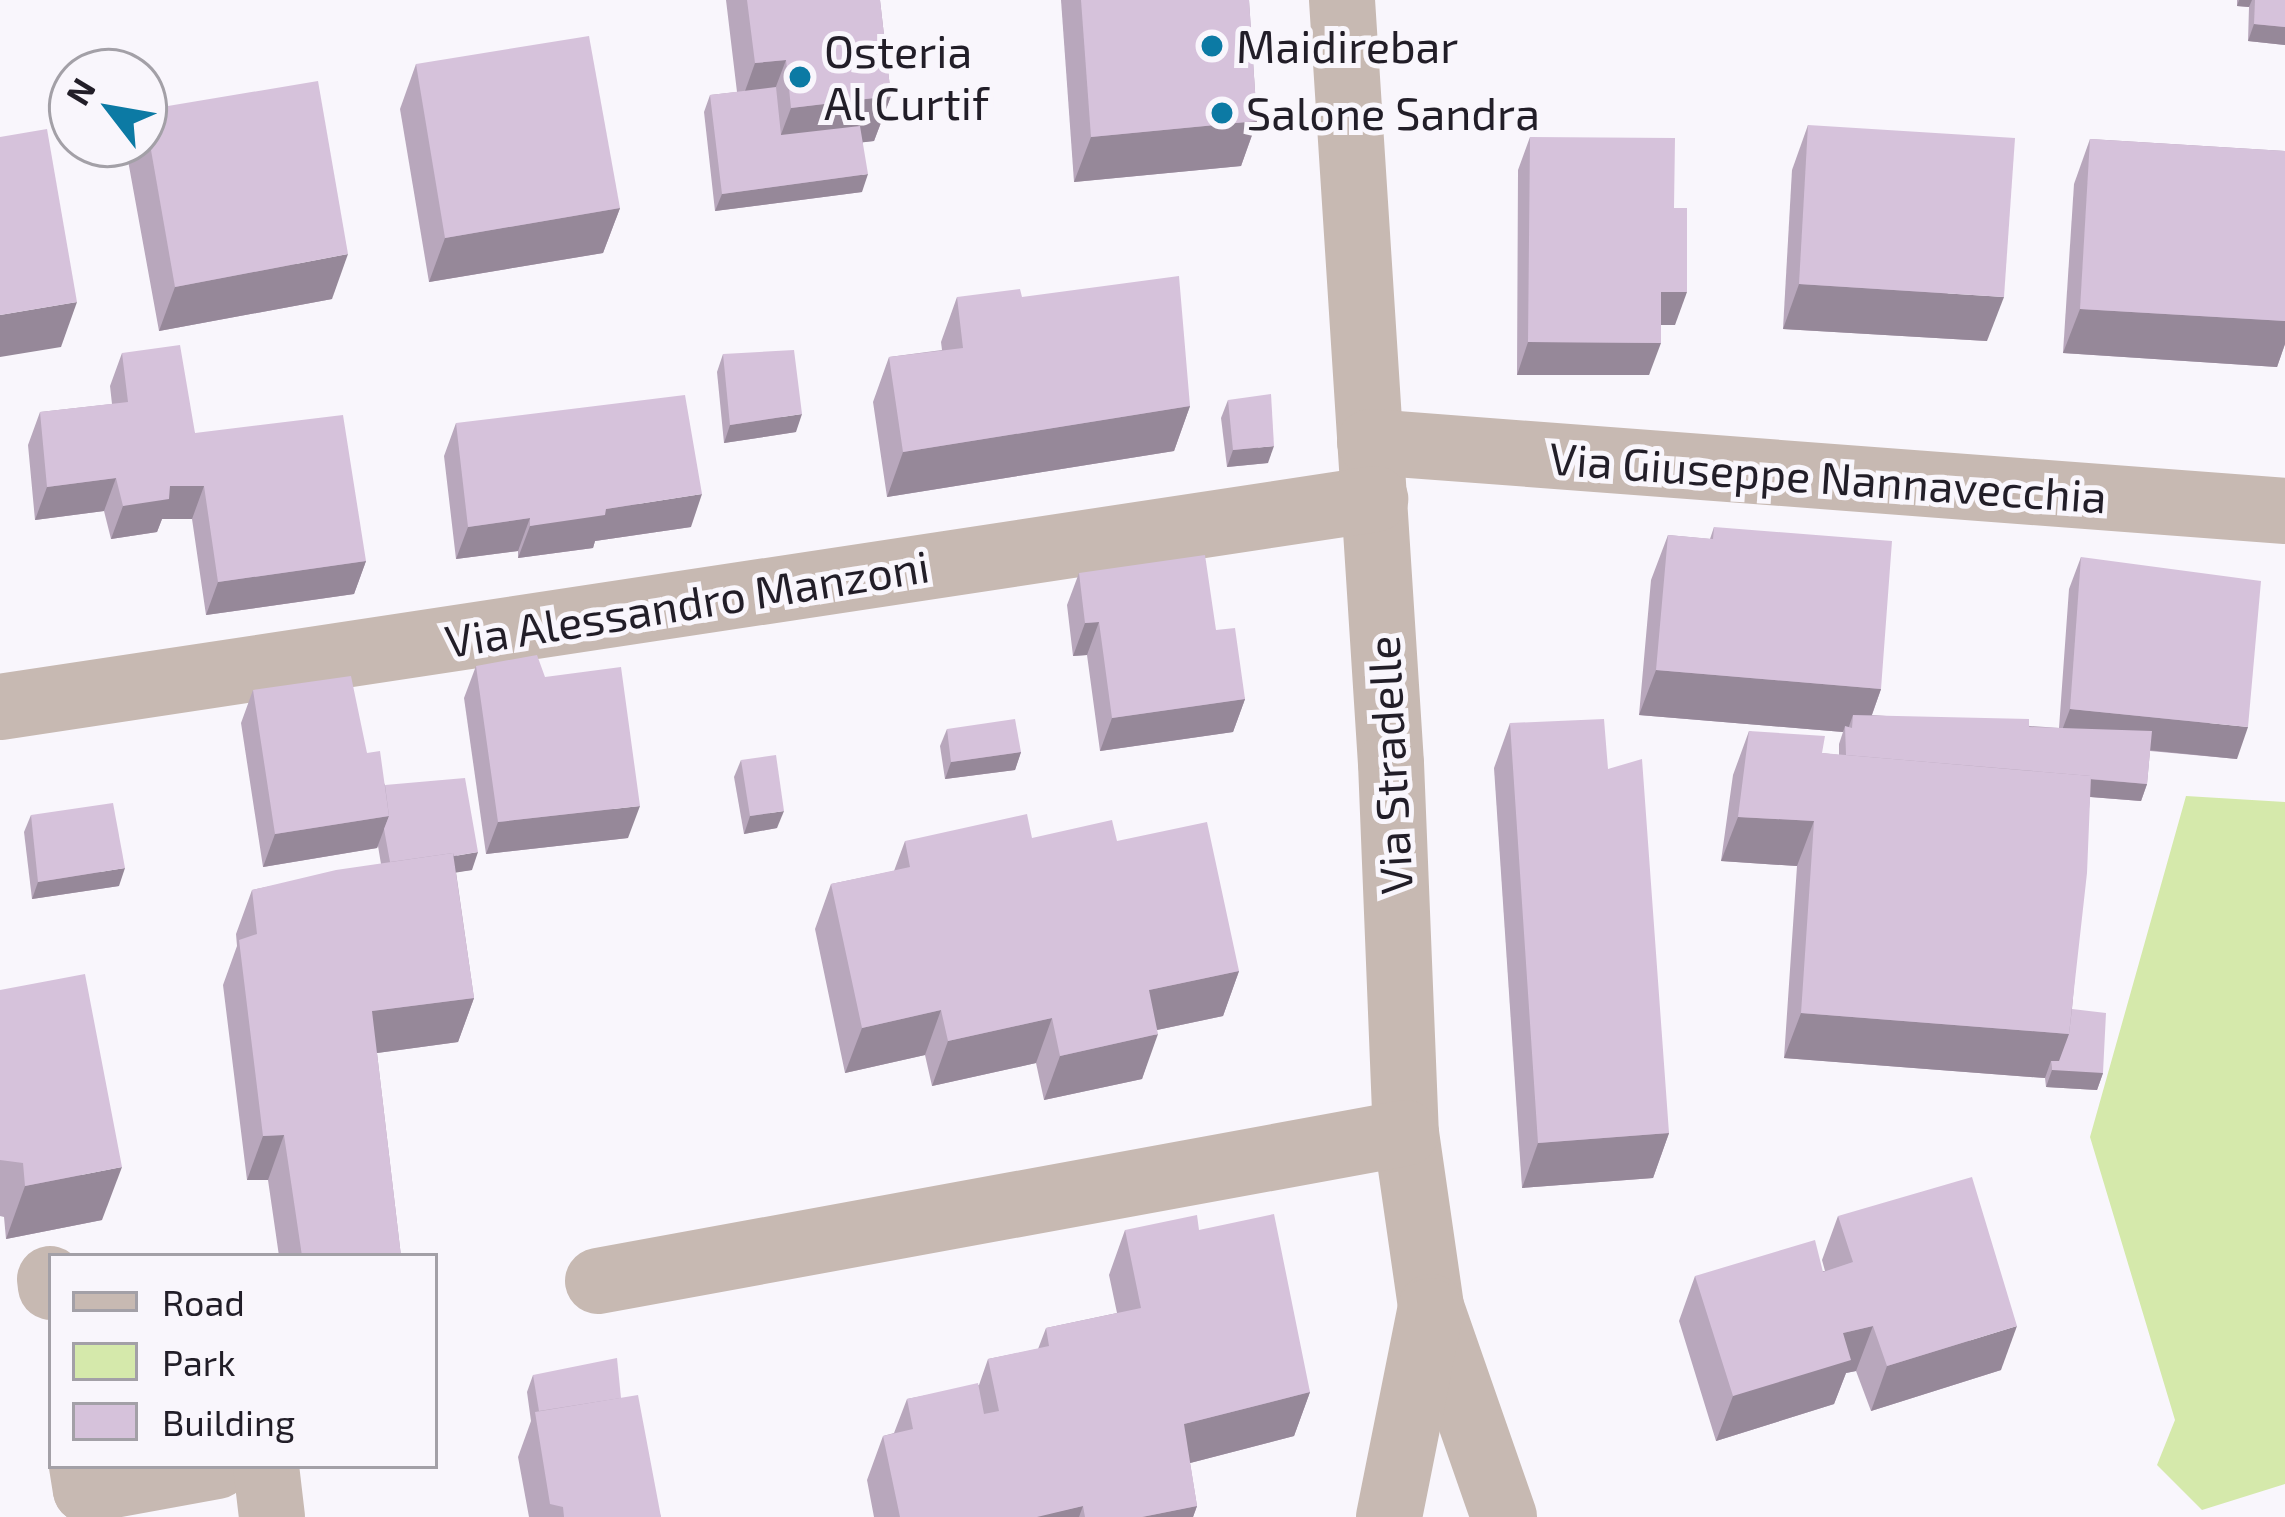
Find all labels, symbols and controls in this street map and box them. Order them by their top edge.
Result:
place label: Maidirebar [1236,19,1458,73]
place label: Osteria Al Curtif [824,24,990,130]
marker: Maidirebar [1199,33,1225,59]
north arrow [48,48,168,168]
marker: Osteria Al Curtif [787,64,813,90]
text: N [56,70,103,112]
place label: Salone Sandra [1246,86,1540,140]
marker: Salone Sandra [1209,100,1235,126]
street label: Via Giuseppe Nannavecchia [1547,431,2109,523]
street label: Via Alessandro Manzoni [441,538,933,668]
street label: Via Stradelle [1355,634,1423,896]
legend [48,1253,438,1469]
text: Road [162,1280,245,1323]
text: Park [162,1340,236,1383]
text: Building [162,1400,295,1443]

